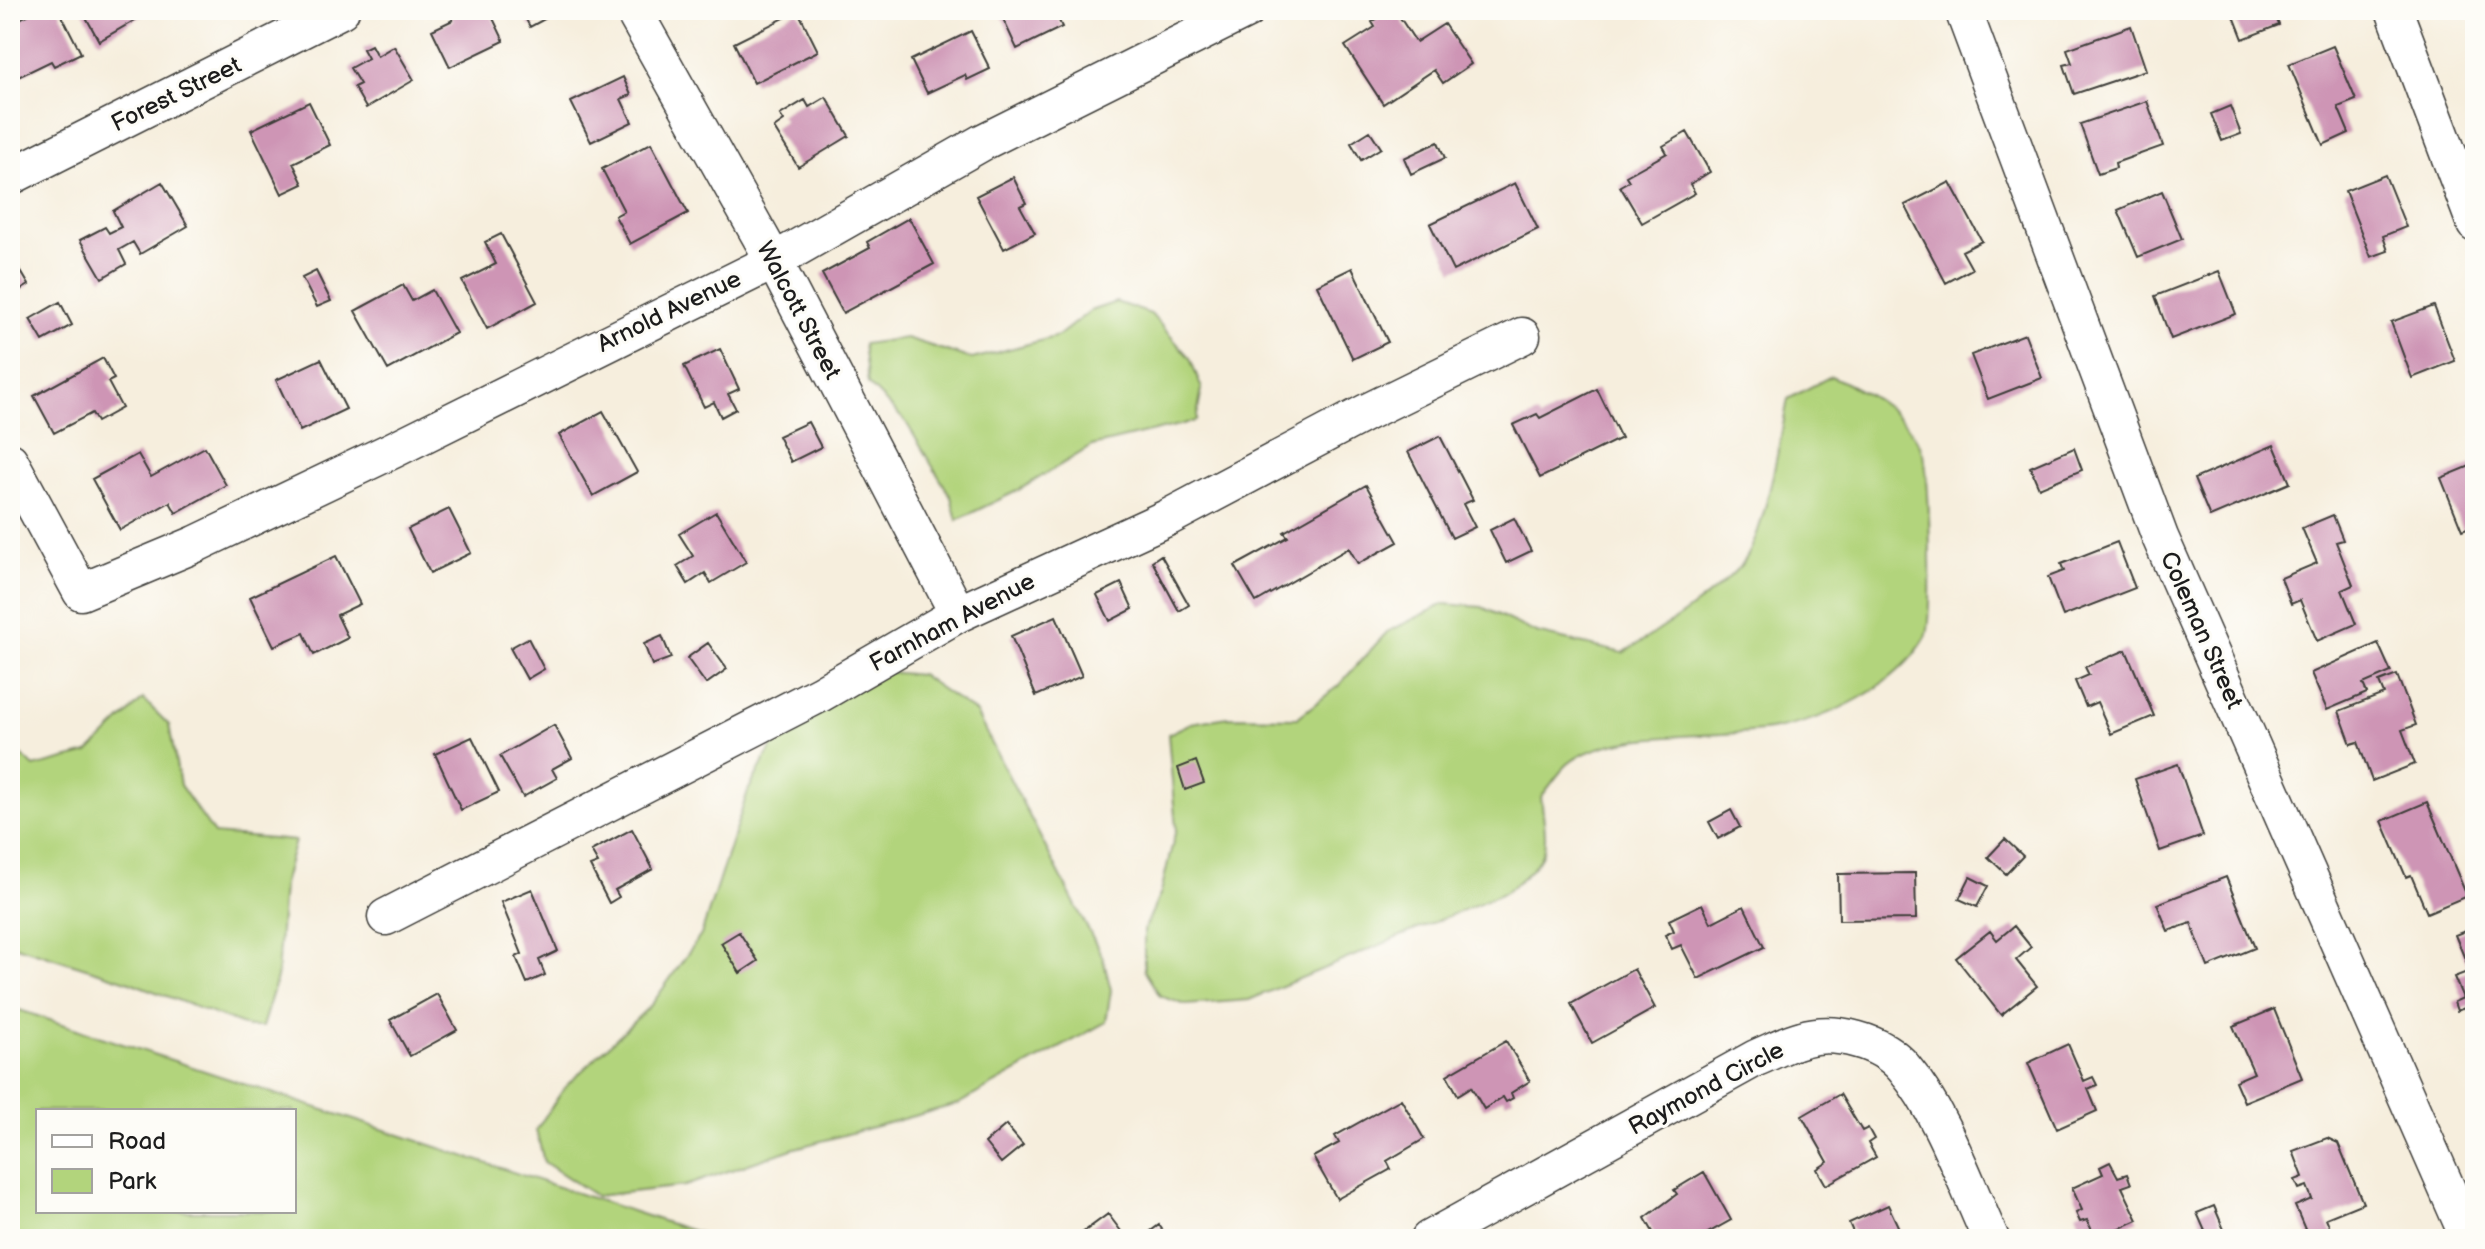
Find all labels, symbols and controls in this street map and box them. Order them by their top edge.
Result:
street label: Forest Street [107,50,246,138]
street label: Walcott Street [750,236,847,385]
street label: Arnold Avenue [593,264,746,359]
street label: Coleman Street [2154,547,2249,714]
street label: Farnham Avenue [865,567,1040,678]
street label: Raymond Circle [1624,1035,1789,1142]
legend [36,1109,296,1213]
text: Road [108,1127,166,1156]
text: Park [108,1167,156,1196]

